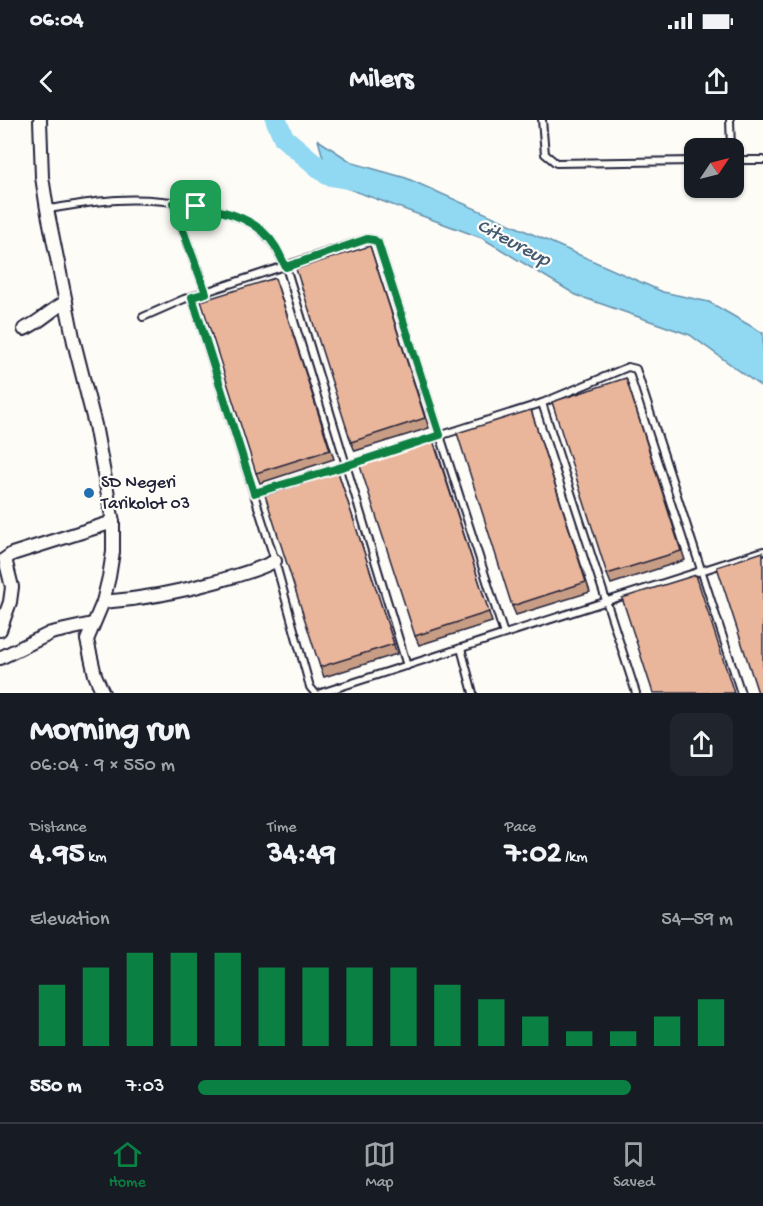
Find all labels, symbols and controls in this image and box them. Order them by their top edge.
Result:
text: 06:04 [30,8,83,34]
icon: back [30,65,63,98]
text: Milers [350,65,413,97]
icon: share [700,65,733,98]
north arrow [684,138,744,198]
map controls [684,138,744,198]
pin [170,180,221,231]
icon: arrive [179,189,212,222]
water label: Citeureup [472,215,555,273]
place label: SD Negeri Tarikolot 03 [100,473,190,515]
marker: SD Negeri Tarikolot 03 [82,486,96,500]
text: Morning run [30,713,190,751]
button: share [670,713,733,776]
text: 06:04 · 9 × 550 m [30,755,175,778]
text: Distance [30,819,87,838]
text: Time [267,819,297,838]
text: Pace [505,819,536,838]
text: 4.95 [30,838,84,873]
text: 34:49 [267,838,336,873]
text: 7:02 [505,838,561,873]
text: km [84,849,107,868]
text: /km [561,849,588,868]
text: Elevation [30,909,110,932]
text: 54–59 m [661,909,733,932]
text: 550 m [30,1076,81,1099]
text: 7:03 [126,1076,164,1099]
tab: Home [109,1138,146,1193]
tab: Map [363,1138,396,1193]
tab: Saved [613,1138,654,1193]

